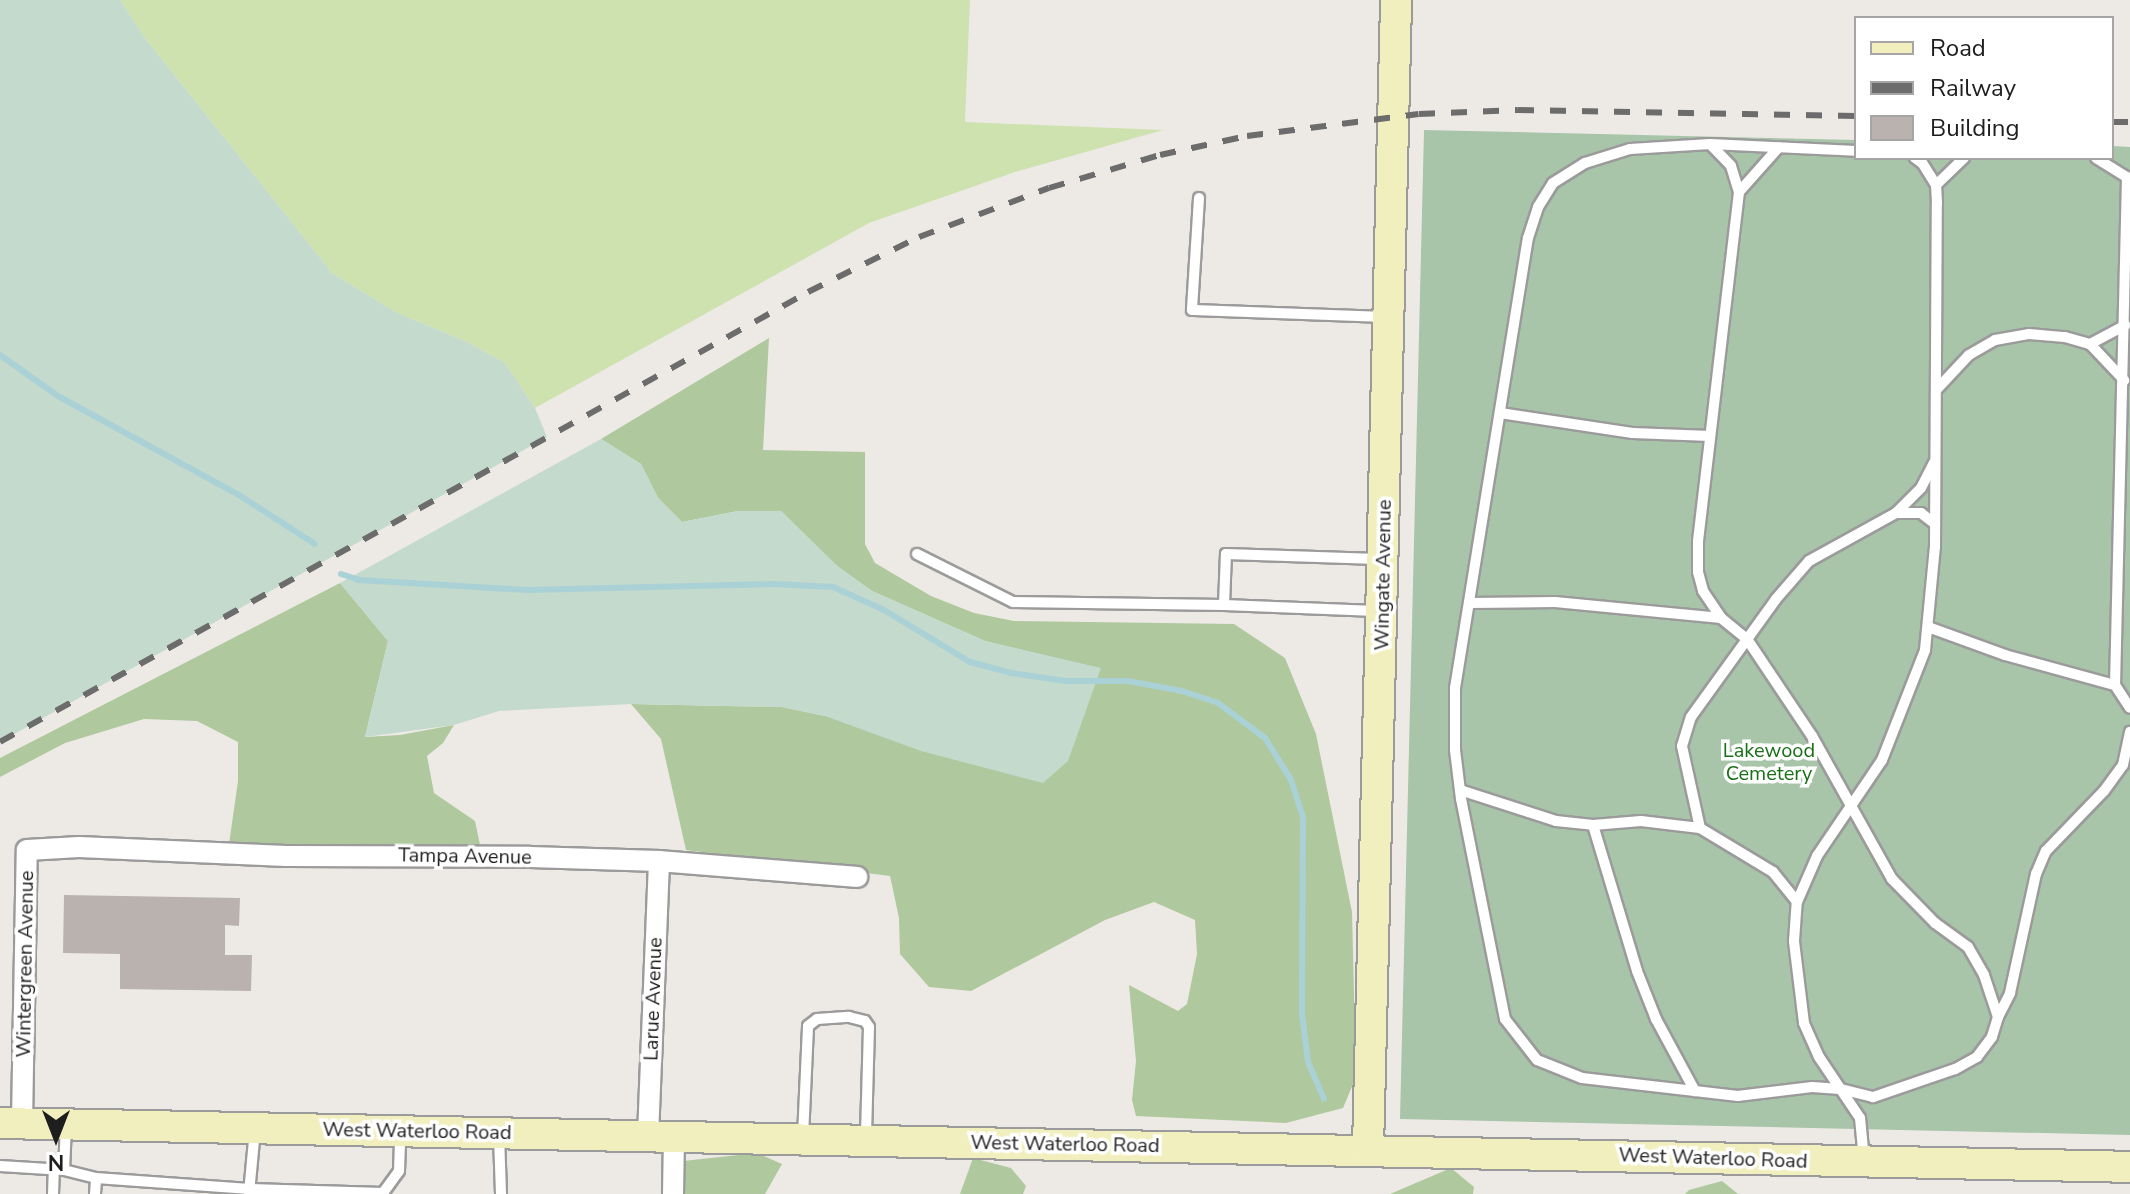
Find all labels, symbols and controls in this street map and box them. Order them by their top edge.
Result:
legend [1854,16,2114,160]
text: Road [1930,32,1986,64]
text: Railway [1930,72,2016,104]
text: Building [1930,112,2020,144]
street label: Wingate Avenue [1370,499,1396,651]
park label: Lakewood Cemetery [1723,739,1815,786]
street label: Tampa Avenue [398,843,532,869]
street label: Wintergreen Avenue [11,870,39,1058]
street label: Larue Avenue [639,937,667,1061]
north arrow [16,1098,96,1178]
street label: West Waterloo Road [322,1117,512,1145]
street label: West Waterloo Road [970,1130,1160,1158]
street label: West Waterloo Road [1618,1143,1808,1173]
text: N [48,1147,64,1177]

